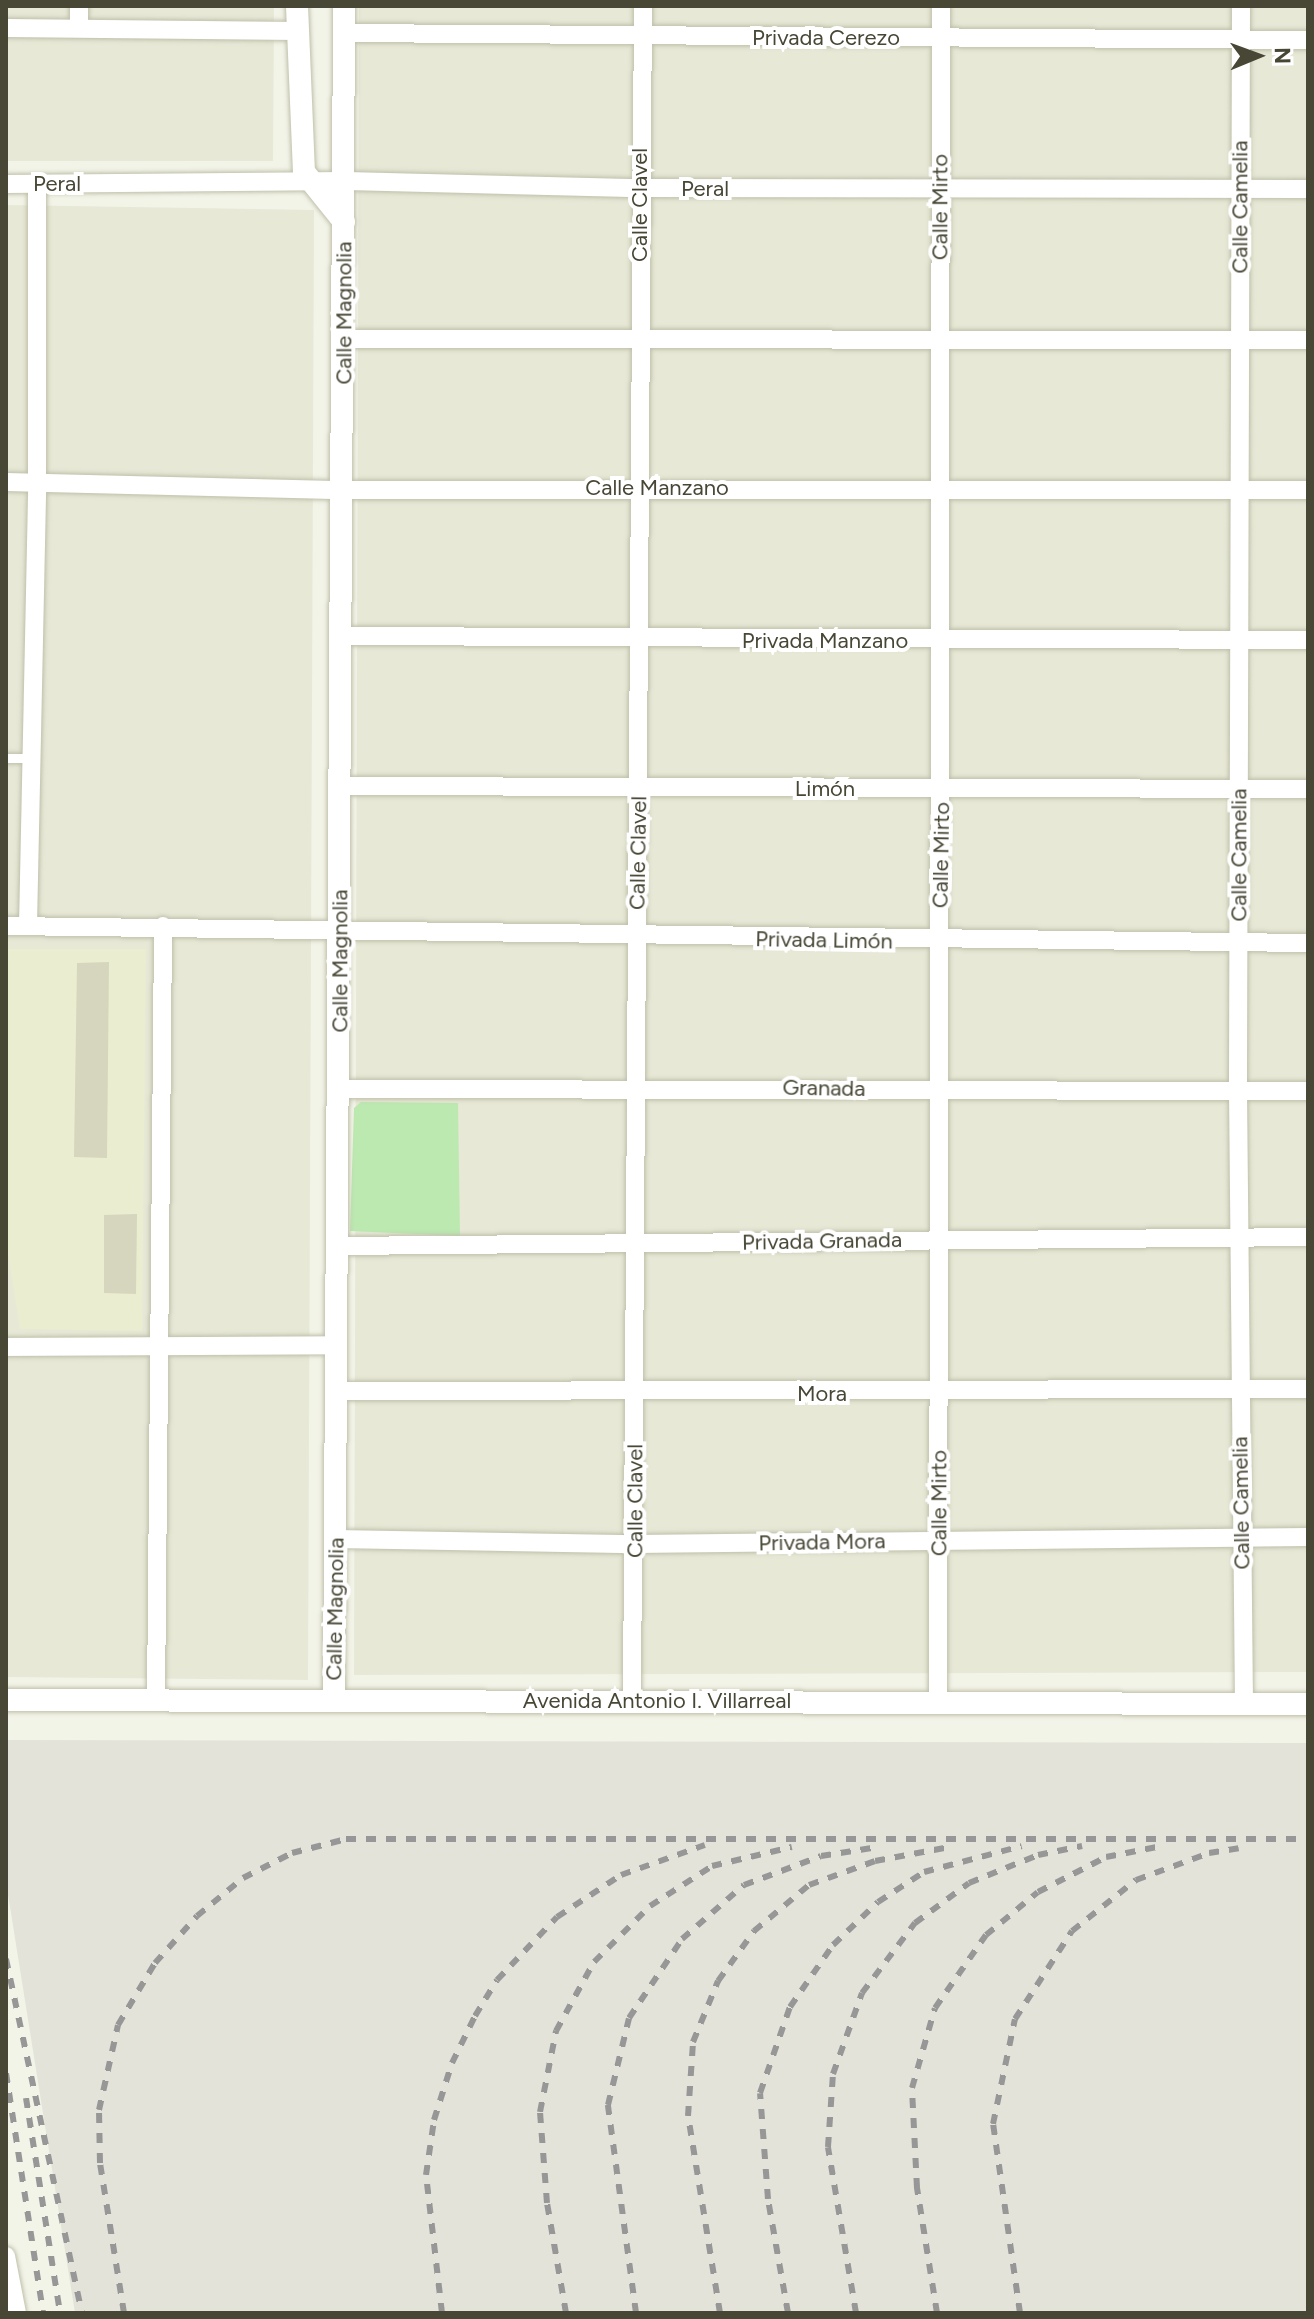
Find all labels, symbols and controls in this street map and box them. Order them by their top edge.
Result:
north arrow [1218,16,1298,96]
street label: Privada Cerezo [752,25,900,51]
text: N [1269,47,1296,64]
street label: Calle Camelia [1227,140,1253,274]
street label: Calle Clavel [627,148,653,262]
street label: Calle Mirto [927,154,953,260]
street label: Peral [33,171,81,197]
street label: Peral [681,176,729,202]
street label: Calle Magnolia [331,241,357,385]
street label: Calle Manzano [585,475,729,501]
street label: Privada Manzano [742,628,908,654]
street label: Limón [795,776,855,802]
street label: Calle Camelia [1226,788,1252,922]
street label: Calle Clavel [624,796,652,910]
street label: Calle Mirto [927,802,955,908]
street label: Calle Magnolia [327,889,353,1033]
street label: Privada Limón [755,926,893,954]
street label: Granada [782,1074,866,1102]
street label: Privada Granada [742,1226,902,1256]
street label: Mora [797,1381,847,1407]
street label: Calle Camelia [1227,1436,1255,1570]
street label: Calle Clavel [622,1444,648,1558]
street label: Calle Mirto [926,1450,952,1556]
street label: Privada Mora [758,1528,886,1556]
street label: Calle Magnolia [321,1537,349,1681]
street label: Avenida Antonio I. Villarreal [523,1688,791,1714]

